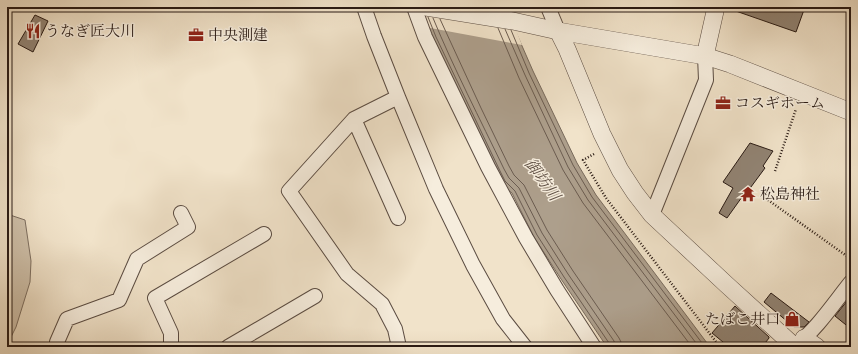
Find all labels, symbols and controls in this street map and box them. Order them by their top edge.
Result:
restaurant icon: うなぎ匠大川 [24,22,42,40]
place label: うなぎ匠大川 [45,22,135,43]
office icon: 中央測建 [187,26,205,44]
place label: 中央測建 [208,26,268,47]
office icon: コスギホーム [714,94,732,112]
place label: コスギホーム [735,94,825,115]
water label: 御坊川 [518,154,566,208]
temple icon: 松島神社 [739,185,757,203]
place label: 松島神社 [760,185,820,206]
place label: たばこ井口 [705,310,780,331]
shop icon: たばこ井口 [783,310,801,328]

